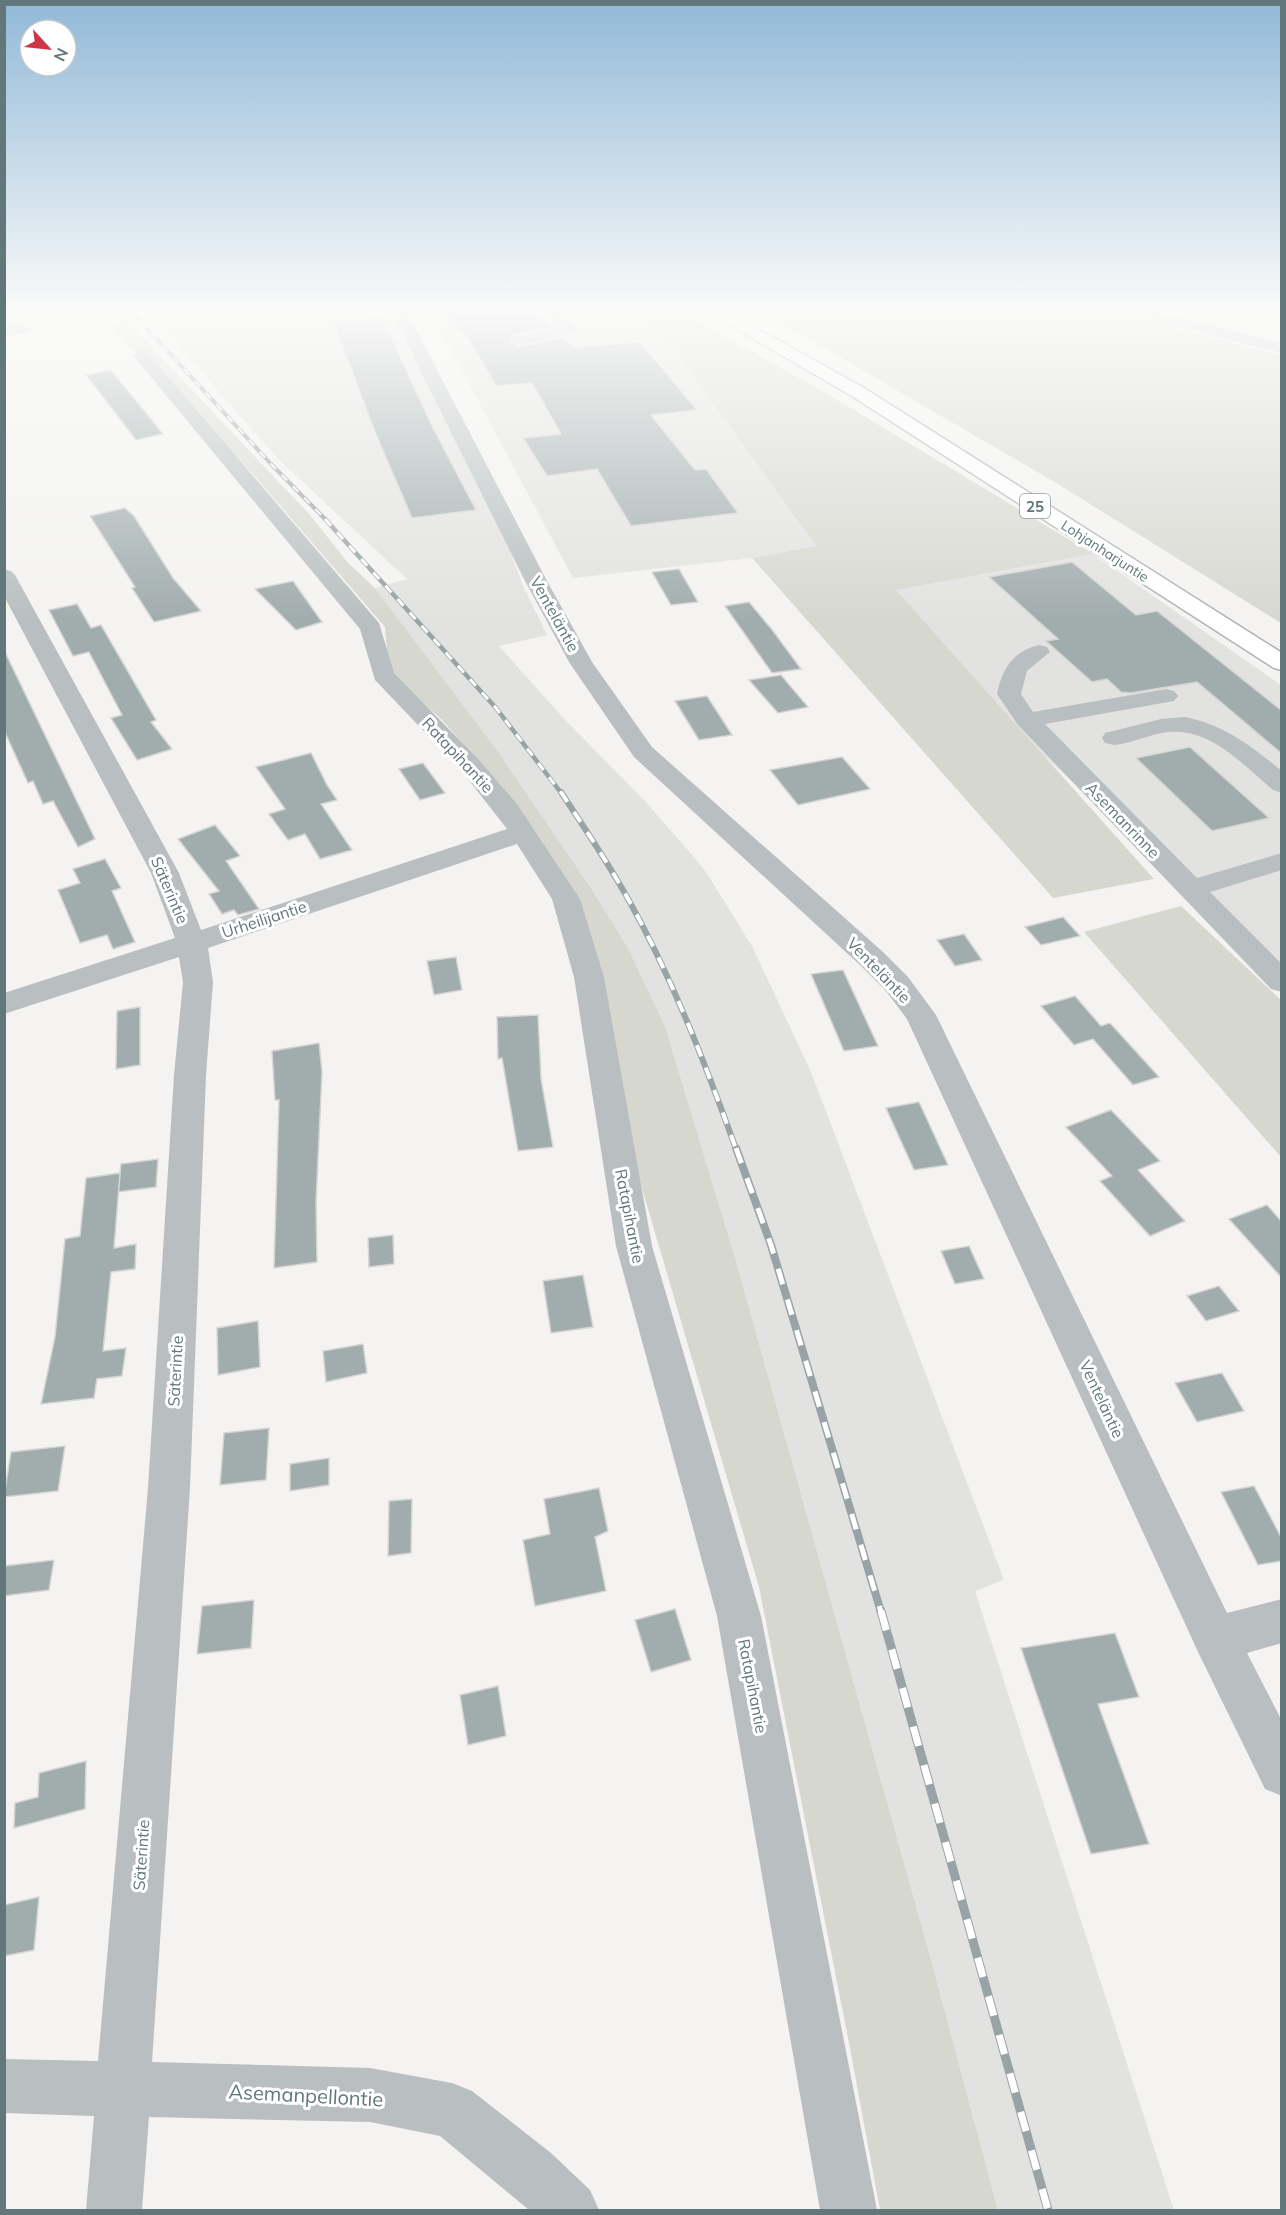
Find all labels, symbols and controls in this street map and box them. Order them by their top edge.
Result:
north arrow [18,18,78,78]
text: N [50,45,73,65]
road number: 25 [1020,494,1050,518]
street label: Lohjanharjuntie [1058,516,1152,586]
street label: Venteläntie [526,573,584,655]
street label: Ratapihantie [418,713,498,797]
street label: Asemanrinne [1082,778,1164,862]
street label: Säterintie [147,853,193,927]
street label: Urheilijantie [219,896,309,942]
street label: Venteläntie [843,933,915,1007]
street label: Ratapihantie [611,1167,649,1265]
street label: Säterintie [163,1335,187,1407]
street label: Venteläntie [1075,1357,1129,1441]
street label: Ratapihantie [734,1637,772,1735]
street label: Säterintie [129,1819,153,1891]
street label: Asemanpellontie [228,2078,384,2112]

